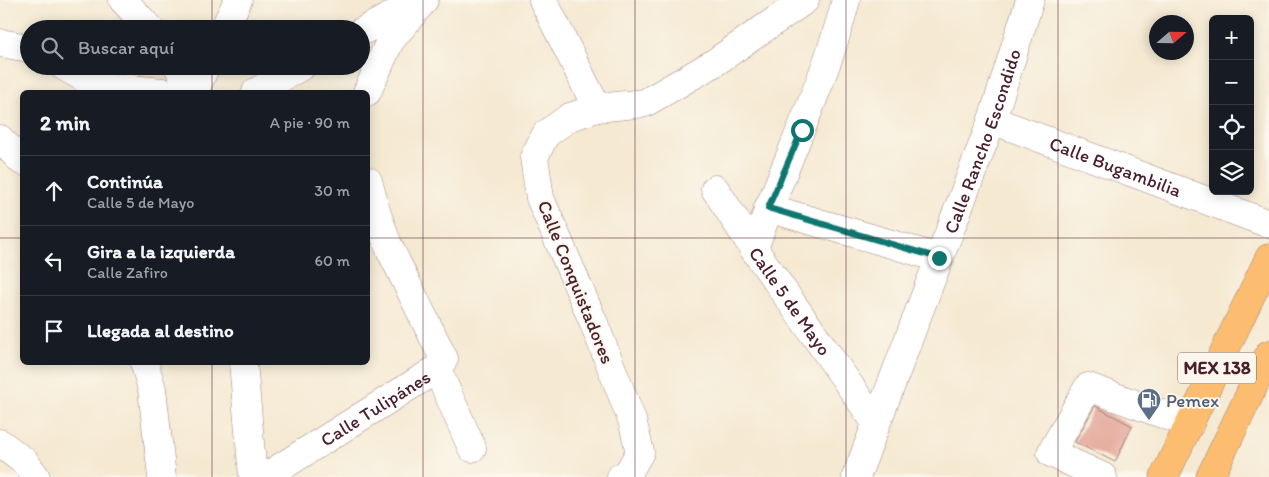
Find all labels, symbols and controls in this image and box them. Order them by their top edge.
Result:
north arrow [1149,15,1194,60]
map controls [1209,15,1254,195]
button: + [1209,15,1254,60]
search box [20,20,370,75]
icon: search [38,34,66,62]
text: Buscar aquí [78,36,174,59]
street label: Calle Rancho Escondido [938,46,1025,236]
button: − [1209,60,1254,105]
button: locate [1209,105,1254,150]
text: 2 min [40,110,90,135]
text: A pie · 90 m [270,113,350,132]
route start [791,119,814,142]
street label: Calle Bugambilia [1046,131,1185,202]
button: layers [1209,150,1254,195]
text: Continúa [87,170,163,193]
icon: ahead [40,177,68,205]
text: 30 m [314,181,350,200]
text: Calle 5 de Mayo [87,193,194,212]
street label: Calle Conquistadores [533,197,619,367]
text: Gira a la izquierda [87,240,235,263]
street label: Calle 5 de Mayo [744,242,836,360]
icon: left [40,247,68,275]
route end [928,247,951,270]
text: 60 m [315,251,350,270]
text: Calle Zafiro [87,263,168,282]
icon: arrive [40,317,68,345]
text: Llegada al destino [87,319,234,342]
road number: MEX 138 [1178,352,1256,383]
street label: Calle Tulipánes [316,365,434,451]
fuel station icon: Pemex [1136,387,1162,421]
place label: Pemex [1166,389,1219,412]

